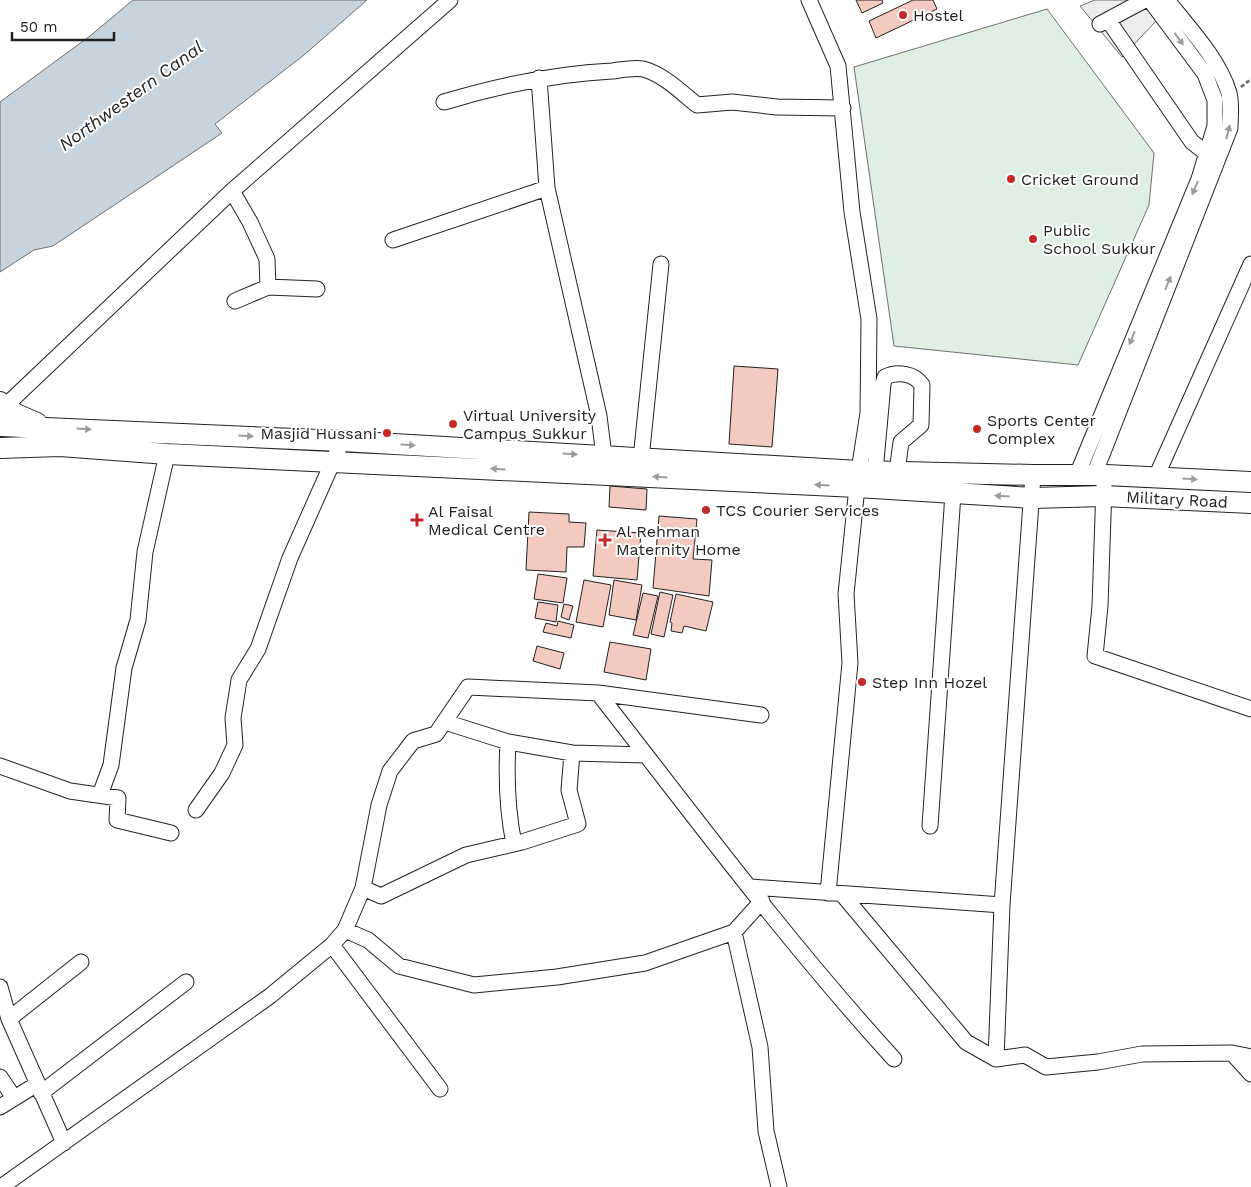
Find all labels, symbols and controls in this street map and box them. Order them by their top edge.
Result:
place label: Hostel [913,6,964,25]
marker: Hostel [897,9,909,21]
scale bar [12,10,115,42]
text: 50 m [20,18,57,36]
one-way arrow [1174,32,1185,45]
water label: Northwestern Canal [54,36,207,155]
one-way arrow [1224,124,1232,139]
place label: Cricket Ground [1021,170,1139,189]
marker: Cricket Ground [1005,173,1017,185]
one-way arrow [1190,181,1198,195]
place label: Public School Sukkur [1043,221,1156,258]
marker: Public School Sukkur [1027,233,1039,245]
one-way arrow [1164,275,1172,290]
one-way arrow [1128,331,1136,346]
place label: Virtual University Campus Sukkur [463,406,597,443]
place label: Sports Center Complex [987,411,1096,448]
marker: Virtual University Campus Sukkur [447,418,459,430]
marker: Sports Center Complex [971,423,983,435]
place label: Masjid Hussani [260,424,377,443]
one-way arrow [76,425,92,433]
marker: Masjid Hussani [381,427,393,439]
one-way arrow [238,433,254,441]
one-way arrow [401,441,417,449]
one-way arrow [563,451,579,459]
one-way arrow [489,464,505,472]
one-way arrow [652,472,668,480]
one-way arrow [1182,476,1198,484]
one-way arrow [814,480,830,488]
street label: Military Road [1126,487,1228,512]
one-way arrow [994,492,1010,500]
place label: TCS Courier Services [716,501,879,520]
place label: Al Faisal Medical Centre [428,502,545,539]
marker: TCS Courier Services [700,504,712,516]
marker: Al Faisal Medical Centre [410,513,424,527]
place label: Al Rehman Maternity Home [616,522,741,559]
marker: Al Rehman Maternity Home [598,533,612,547]
place label: Step Inn Hozel [872,673,987,692]
marker: Step Inn Hozel [856,676,868,688]

